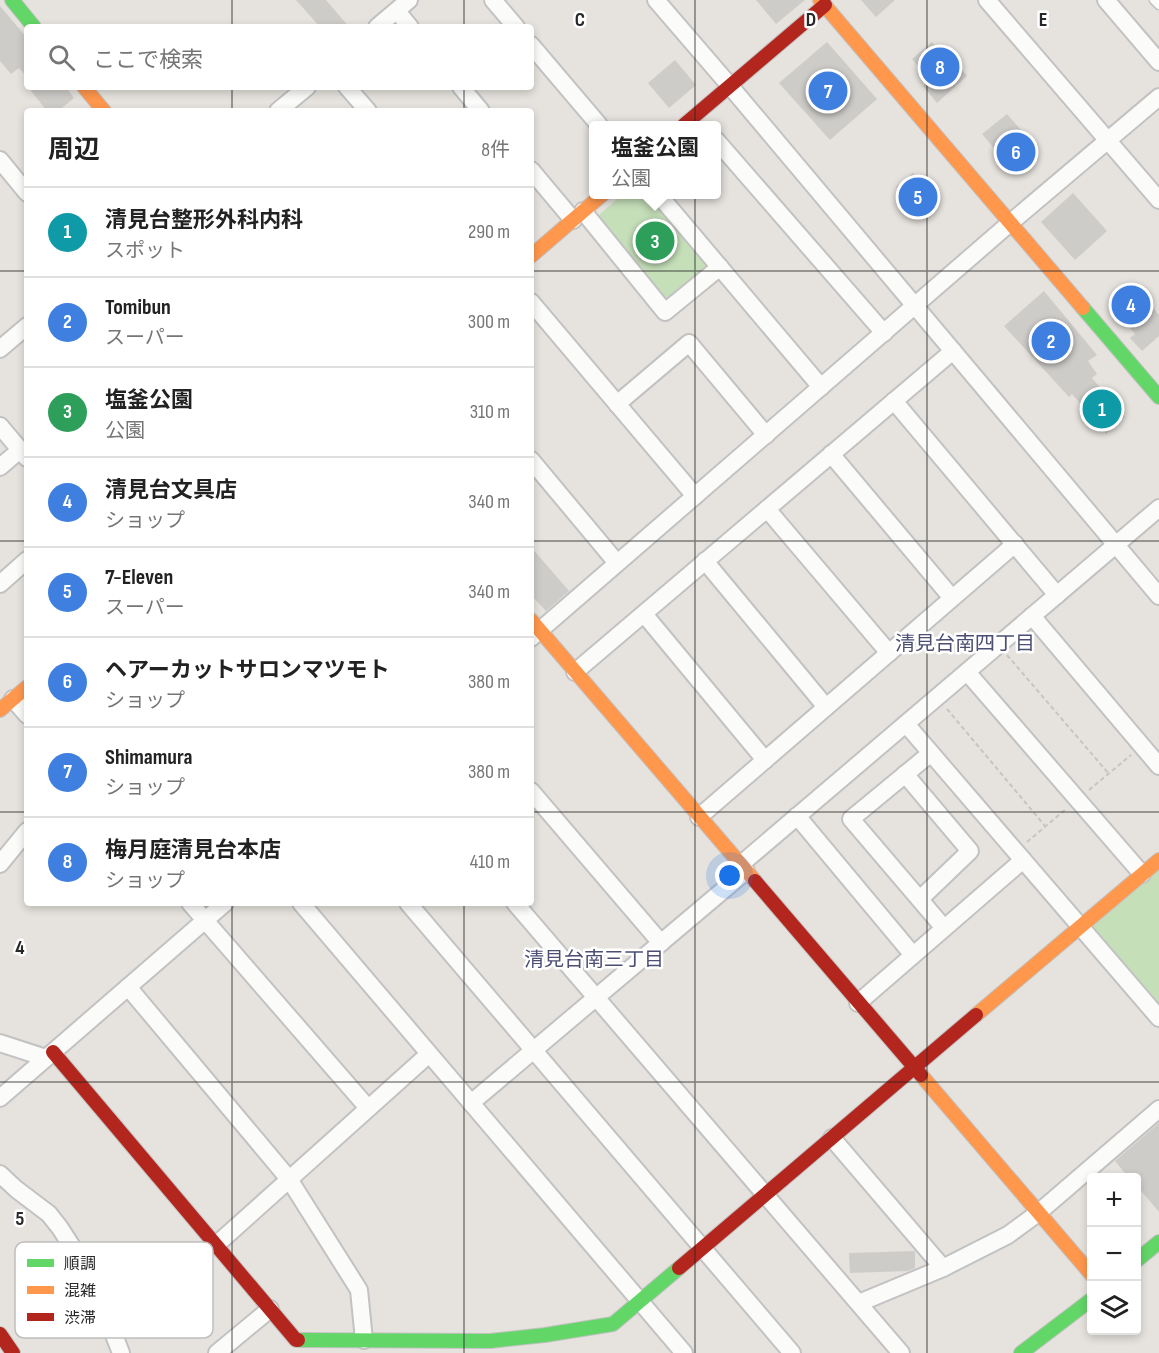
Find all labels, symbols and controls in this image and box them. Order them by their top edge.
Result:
text: C [575,8,585,32]
text: D [806,8,816,32]
text: E [1039,8,1047,32]
search box [24,24,534,90]
icon: search [45,41,78,74]
pin: 8 [920,44,960,90]
text: ここで検索 [93,47,203,74]
pin: 7 [808,68,848,113]
popup [589,121,721,199]
pin: 6 [996,130,1036,174]
text: 周辺 [48,135,100,166]
text: 塩釜公園 [611,135,699,162]
text: 8件 [481,138,510,162]
text: 公園 [611,167,651,191]
pin: 5 [898,174,938,220]
text: 清見台整形外科内科 [105,207,303,234]
pin: 3 [636,218,674,264]
text: 1 [64,220,71,244]
text: 290 m [468,220,510,244]
text: スポット [105,239,185,263]
pin: 4 [1112,282,1150,328]
text: Tomibun [105,294,171,321]
text: 2 [63,310,72,334]
text: 300 m [468,310,510,334]
pin: 2 [1032,318,1070,364]
text: スーパー [105,326,185,350]
pin: 1 [1082,386,1122,432]
text: 塩釜公園 [105,387,193,414]
text: 3 [63,400,72,424]
text: 310 m [470,400,510,424]
text: 公園 [105,419,145,443]
text: 清見台文具店 [105,477,237,504]
text: 4 [63,490,72,514]
text: 340 m [468,490,510,514]
text: ショップ [105,509,185,533]
text: 7-Eleven [105,564,173,591]
text: 5 [63,580,72,604]
text: 340 m [468,580,510,604]
text: スーパー [105,596,185,620]
district label: 清見台南四丁目 [895,632,1035,656]
text: ヘアーカットサロンマツモト [105,657,390,684]
text: 6 [63,670,72,694]
text: 380 m [468,670,510,694]
text: ショップ [105,689,185,713]
text: Shimamura [105,744,192,771]
text: 7 [63,760,72,784]
text: 380 m [468,760,510,784]
text: ショップ [105,776,185,800]
text: 梅月庭清見台本店 [105,837,281,864]
text: 8 [63,850,72,874]
text: 410 m [470,850,510,874]
your location [715,861,744,890]
text: ショップ [105,869,185,893]
text: 4 [15,936,25,960]
district label: 清見台南三丁目 [524,948,664,972]
map controls [1087,1173,1141,1335]
button: + [1087,1173,1141,1227]
text: 5 [16,1207,25,1231]
button: − [1087,1227,1141,1281]
legend [15,1242,213,1338]
text: 順調 [64,1255,96,1274]
button: layers [1087,1281,1141,1335]
text: 混雑 [64,1282,96,1301]
text: 渋滞 [64,1309,96,1328]

